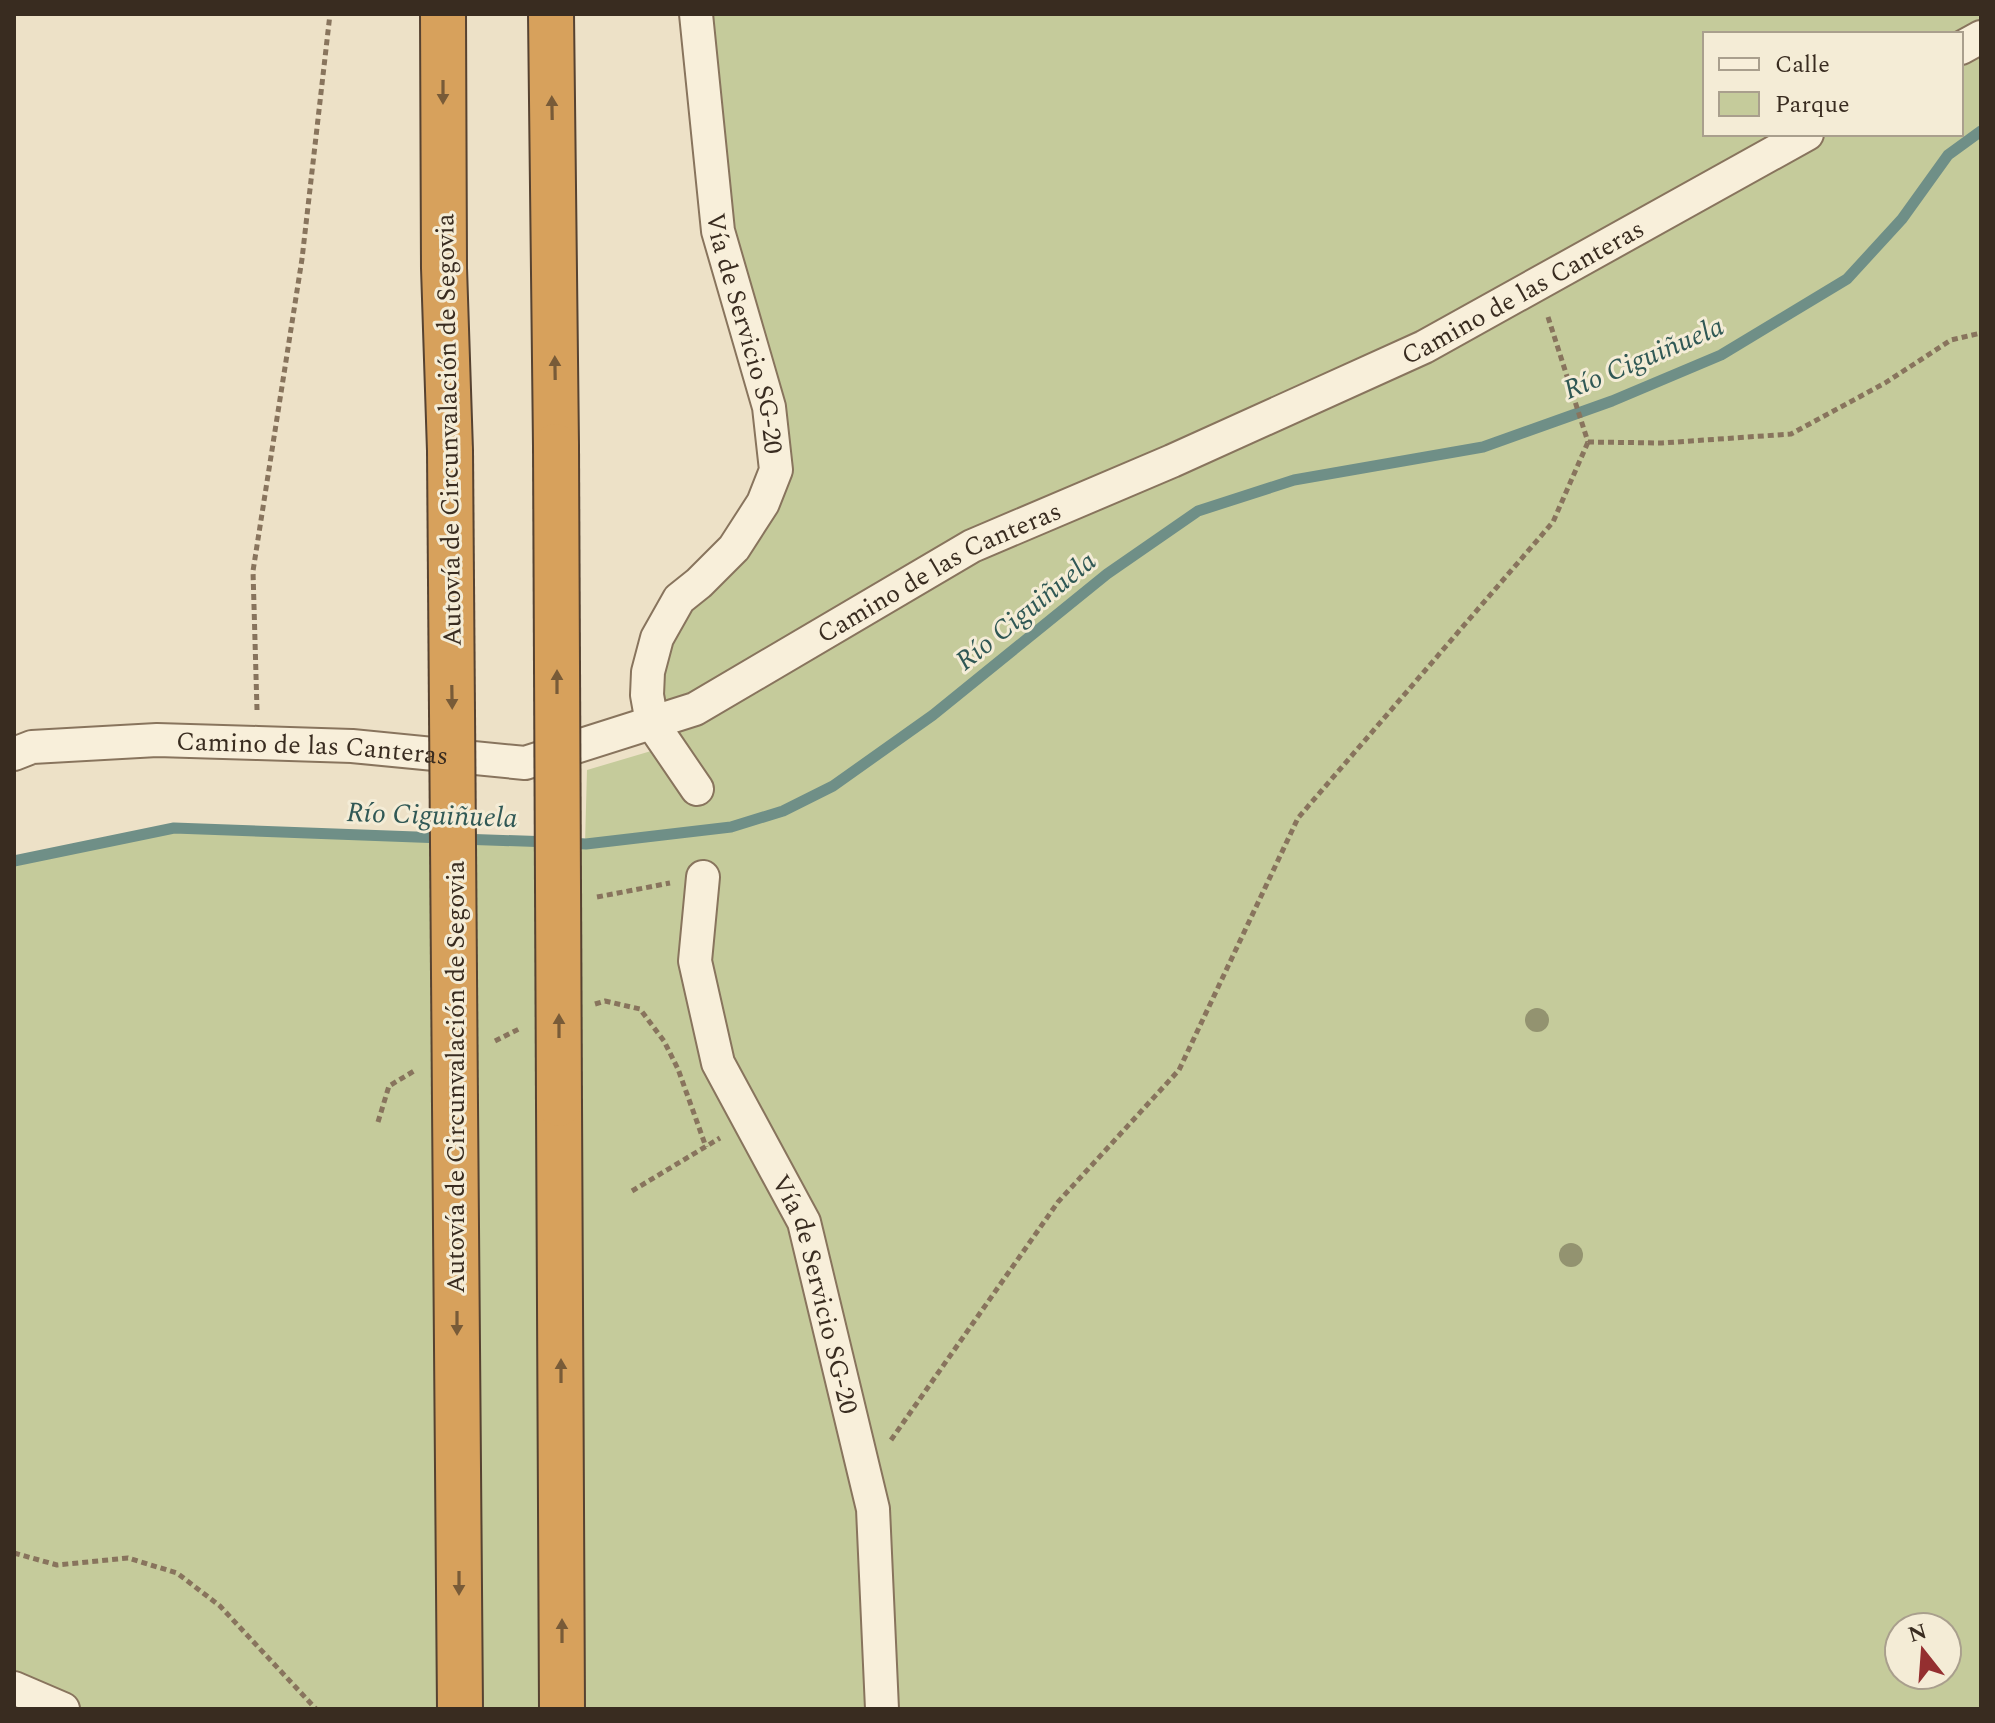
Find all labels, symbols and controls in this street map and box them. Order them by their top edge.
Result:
legend [1703,32,1963,136]
text: Calle [1775,47,1830,83]
one-way arrow [437,80,450,105]
text: Parque [1775,87,1850,123]
one-way arrow [546,95,558,120]
street label: Camino de las Canteras [1395,209,1652,376]
street label: Vía de Servicio SG-20 [695,211,793,456]
street label: Autovía de Circunvalación de Segovia [425,213,473,647]
water label: Río Ciguiñuela [1556,305,1731,412]
one-way arrow [549,355,561,380]
street label: Camino de las Canteras [809,491,1068,654]
water label: Río Ciguiñuela [946,541,1106,682]
one-way arrow [551,669,563,694]
one-way arrow [446,685,458,710]
street label: Camino de las Canteras [176,722,450,776]
water label: Río Ciguiñuela [346,791,518,840]
street label: Autovía de Circunvalación de Segovia [436,860,476,1294]
one-way arrow [553,1013,565,1038]
street label: Vía de Servicio SG-20 [761,1167,868,1418]
one-way arrow [451,1311,463,1336]
one-way arrow [555,1358,567,1383]
one-way arrow [453,1571,465,1596]
north arrow [1883,1611,1963,1691]
text: N [1904,1615,1931,1652]
one-way arrow [556,1618,568,1643]

